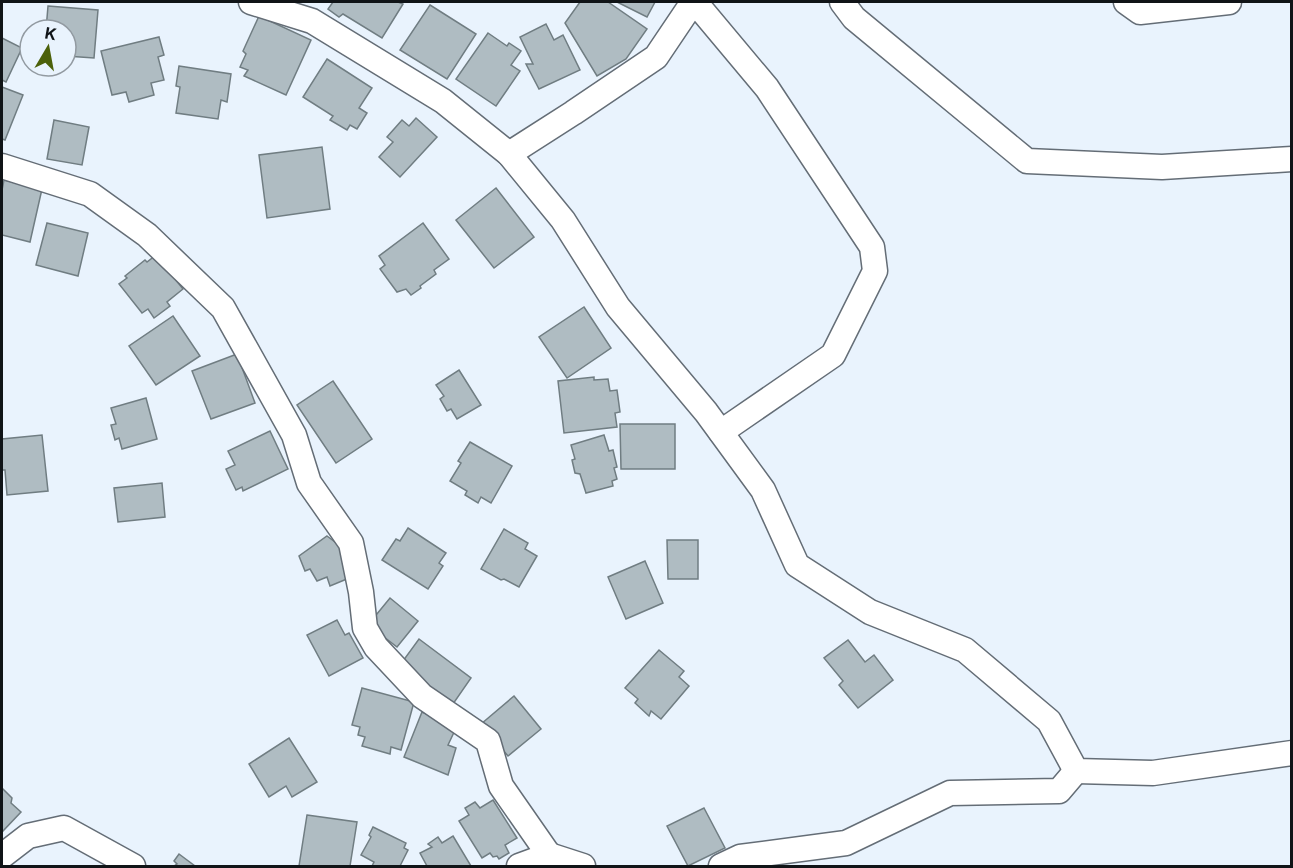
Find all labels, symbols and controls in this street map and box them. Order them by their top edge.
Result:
north arrow [18,18,78,78]
text: K [43,22,58,44]

